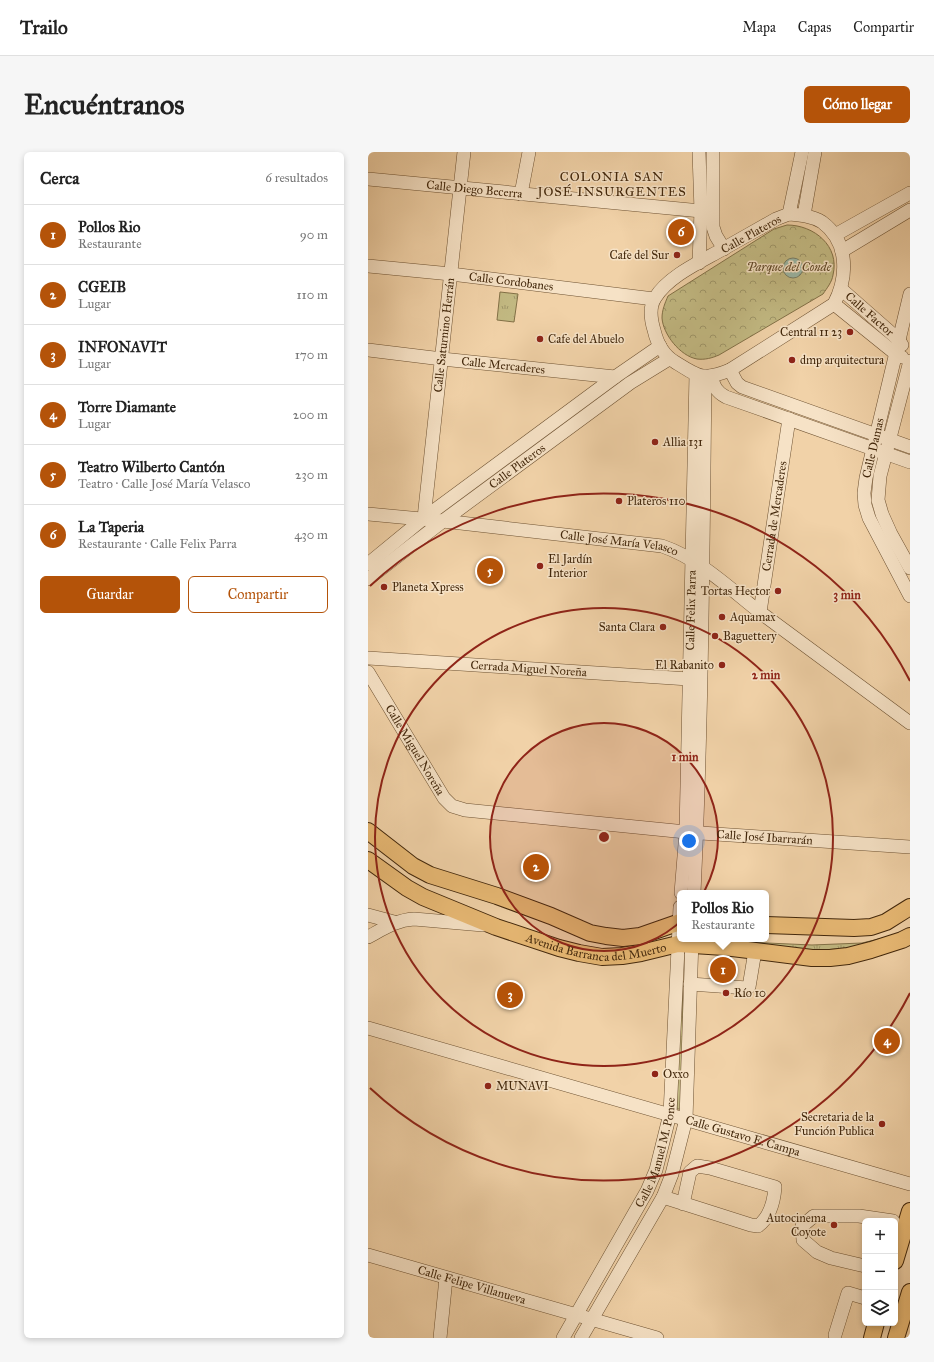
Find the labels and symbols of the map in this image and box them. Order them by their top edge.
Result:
district label: COLONIA SAN JOSÉ INSURGENTES [535,169,687,200]
street label: Calle Diego Becerra [426,178,524,201]
street label: Calle Plateros [718,212,784,256]
pin: 6 [668,217,694,247]
place label: Cafe del Sur [610,248,669,262]
marker: Cafe del Sur [672,250,682,260]
park label: Parque del Conde [747,260,832,274]
street label: Calle Cordobanes [468,269,554,294]
street label: Calle Saturnino Herrán [431,276,457,393]
street label: Calle Factor [842,289,897,339]
place label: Central 11 23 [780,325,842,339]
marker: Central 11 23 [845,327,855,337]
place label: Cafe del Abuelo [548,332,624,346]
marker: Cafe del Abuelo [535,334,545,344]
place label: dmp arquitectura [800,353,885,368]
street label: Calle Mercaderes [461,354,546,377]
marker: dmp arquitectura [787,355,797,365]
street label: Calle Damas [859,417,887,479]
place label: Allia 131 [662,435,703,449]
marker: Allia 131 [650,437,660,447]
street label: Calle Plateros [486,441,548,492]
street label: Cerrada de Mercaderes [759,460,790,572]
place label: Plateros 110 [627,494,685,508]
marker: Plateros 110 [614,496,624,506]
street label: Calle José María Velasco [559,527,681,559]
place label: El Jardín Interior [548,552,593,580]
pin: 5 [477,556,503,586]
marker: El Jardín Interior [535,561,545,571]
street label: Calle Felix Parra [683,569,699,651]
place label: Planeta Xpress [392,580,464,594]
marker: Planeta Xpress [379,582,389,592]
place label: Tortas Hector [701,584,770,598]
marker: Tortas Hector [773,586,783,596]
text: 3 min [833,588,861,603]
place label: Aquamax [729,610,776,625]
marker: Aquamax [717,612,727,622]
place label: Santa Clara [599,620,656,634]
marker: Santa Clara [658,622,668,632]
place label: Baguettery [723,629,777,644]
marker: Baguettery [710,631,720,641]
street label: Cerrada Miguel Noreña [470,658,588,679]
place label: El Rabanito [655,658,714,672]
marker: El Rabanito [717,660,727,670]
text: 2 min [752,668,781,682]
street label: Calle Miguel Noreña [382,702,448,798]
text: 1 min [671,750,699,764]
street label: Calle José Ibarrarán [716,827,814,848]
centre of rings [597,830,611,844]
your location [679,831,699,851]
pin: 2 [523,852,549,882]
street label: Avenida Barranca del Muerto [523,930,668,964]
pin: 1 [710,955,736,985]
pin: 3 [497,980,523,1010]
place label: Río 10 [734,986,766,1000]
marker: Río 10 [721,988,731,998]
pin: 4 [874,1026,900,1056]
place label: Oxxo [663,1067,689,1081]
marker: Oxxo [650,1069,660,1079]
place label: MUNAVI [496,1079,549,1093]
marker: MUNAVI [483,1081,493,1091]
street label: Calle Manuel M. Ponce [632,1097,678,1210]
place label: Secretaria de la Función Publica [794,1110,875,1138]
street label: Calle Gustavo E. Campa [684,1113,803,1159]
marker: Secretaria de la Función Publica [877,1119,887,1129]
place label: Autocinema Coyote [765,1211,827,1239]
marker: Autocinema Coyote [829,1220,839,1230]
street label: Calle Felipe Villanueva [416,1263,528,1307]

